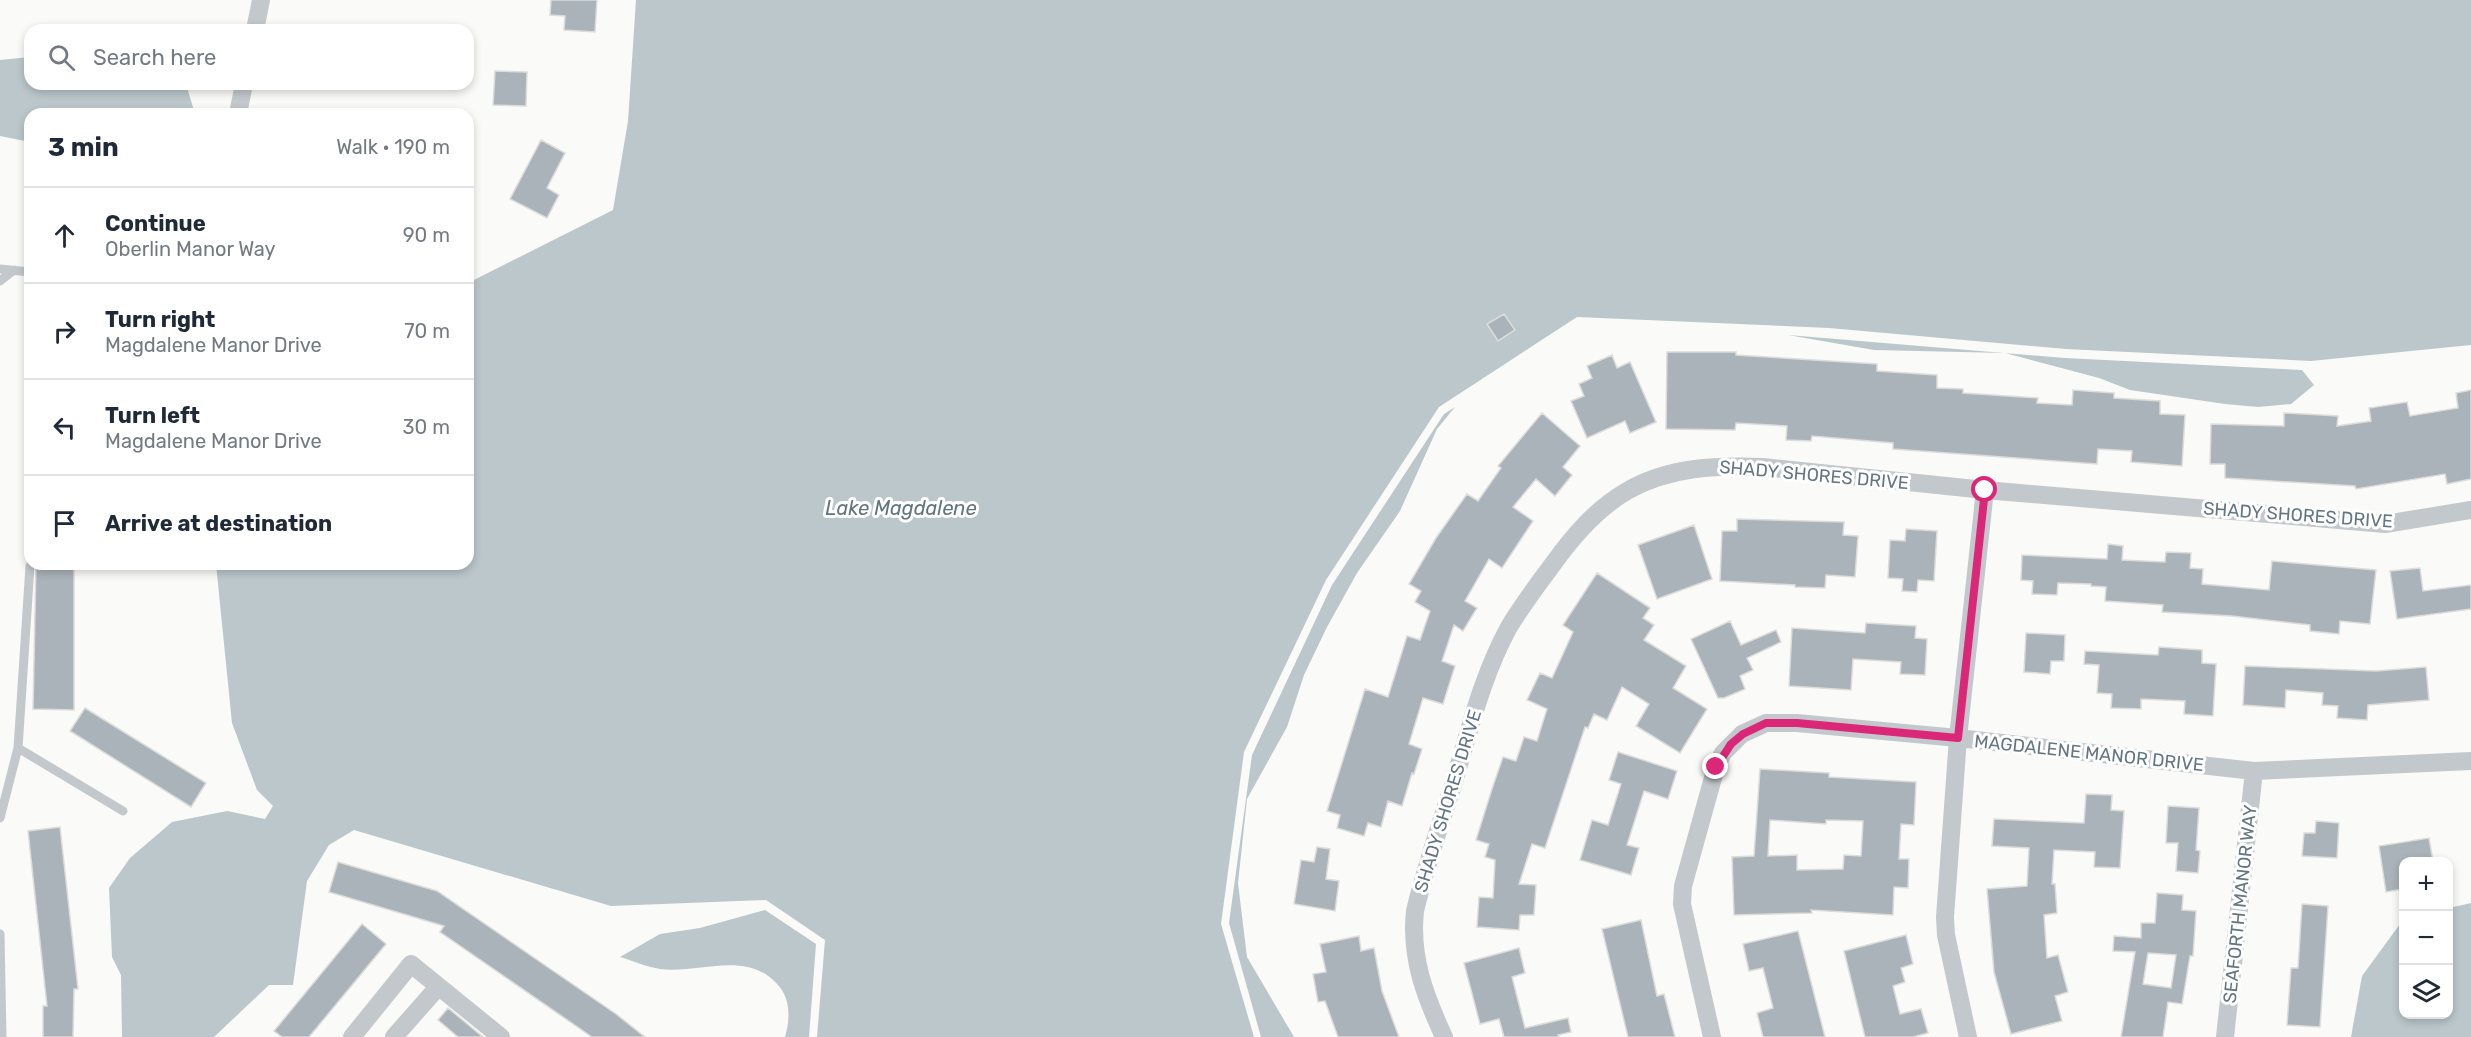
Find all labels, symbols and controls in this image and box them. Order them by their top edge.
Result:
search box [24,24,474,90]
icon: search [45,41,78,74]
text: Search here [93,44,216,71]
text: 3 min [48,132,119,163]
text: Walk · 190 m [336,135,450,159]
text: Continue [105,210,206,237]
icon: ahead [48,219,81,252]
text: 90 m [403,223,450,247]
text: Oberlin Manor Way [105,237,276,261]
text: Turn right [105,306,215,333]
icon: right [48,315,81,348]
text: 70 m [404,319,450,343]
text: Magdalene Manor Drive [105,333,322,357]
text: Turn left [105,402,200,429]
icon: left [48,411,81,444]
text: 30 m [403,415,450,439]
text: Magdalene Manor Drive [105,429,322,453]
street label: SHADY SHORES DRIVE [1718,456,1910,494]
route start [1971,476,1997,502]
water label: Lake Magdalene [825,496,977,520]
street label: SHADY SHORES DRIVE [2203,497,2393,533]
icon: arrive [48,507,81,540]
text: Arrive at destination [105,510,332,537]
street label: SHADY SHORES DRIVE [1410,707,1486,895]
street label: MAGDALENE MANOR DRIVE [1973,730,2205,776]
route end [1702,753,1728,779]
street label: SEAFORTH MANOR WAY [2219,803,2261,1004]
map controls [2399,857,2453,1019]
button: + [2399,857,2453,911]
button: − [2399,911,2453,965]
button: layers [2399,965,2453,1019]

